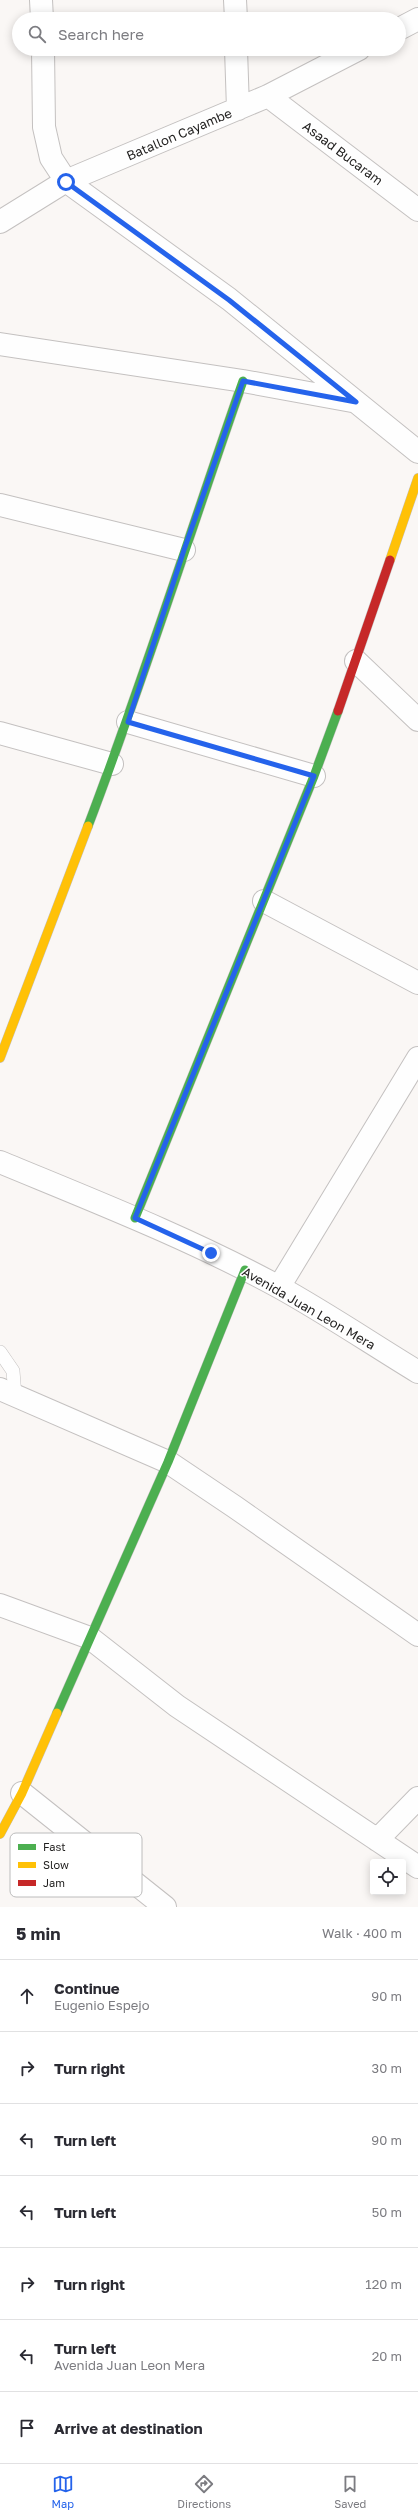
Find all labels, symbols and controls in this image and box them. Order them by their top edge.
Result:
search box [12,12,406,56]
icon: search [26,23,48,45]
text: Search here [58,25,144,43]
street label: Batallon Cayambe [124,105,234,163]
street label: Asaad Bucaram [300,118,386,188]
route start [57,173,75,191]
route end [202,1244,220,1262]
street label: Avenida Juan Leon Mera [240,1263,378,1353]
legend [10,1833,142,1897]
text: Fast [43,1840,66,1853]
text: Slow [43,1858,69,1871]
map controls [370,1859,406,1895]
button: locate [370,1859,406,1895]
text: Jam [43,1876,65,1889]
text: 5 min [16,1923,60,1944]
text: Walk · 400 m [322,1925,402,1941]
text: Continue [54,1979,120,1997]
icon: ahead [16,1985,38,2007]
text: 90 m [371,1988,402,2004]
text: Eugenio Espejo [54,1997,150,2013]
icon: right [16,2057,38,2079]
text: Turn right [54,2059,125,2077]
text: 30 m [372,2060,402,2076]
icon: left [16,2129,38,2151]
text: Turn left [54,2131,116,2149]
text: 90 m [371,2132,402,2148]
icon: left [16,2201,38,2223]
text: Turn left [54,2203,116,2221]
text: 50 m [372,2204,402,2220]
icon: right [16,2273,38,2295]
text: Turn right [54,2275,125,2293]
text: 120 m [365,2276,402,2292]
text: Turn left [54,2339,116,2357]
icon: left [16,2345,38,2367]
text: 20 m [372,2348,402,2364]
text: Avenida Juan Leon Mera [54,2357,205,2373]
icon: arrive [16,2417,38,2439]
text: Arrive at destination [54,2419,203,2437]
tab: Map [52,2473,74,2510]
tab: Directions [177,2473,231,2510]
tab: Saved [334,2473,366,2510]

